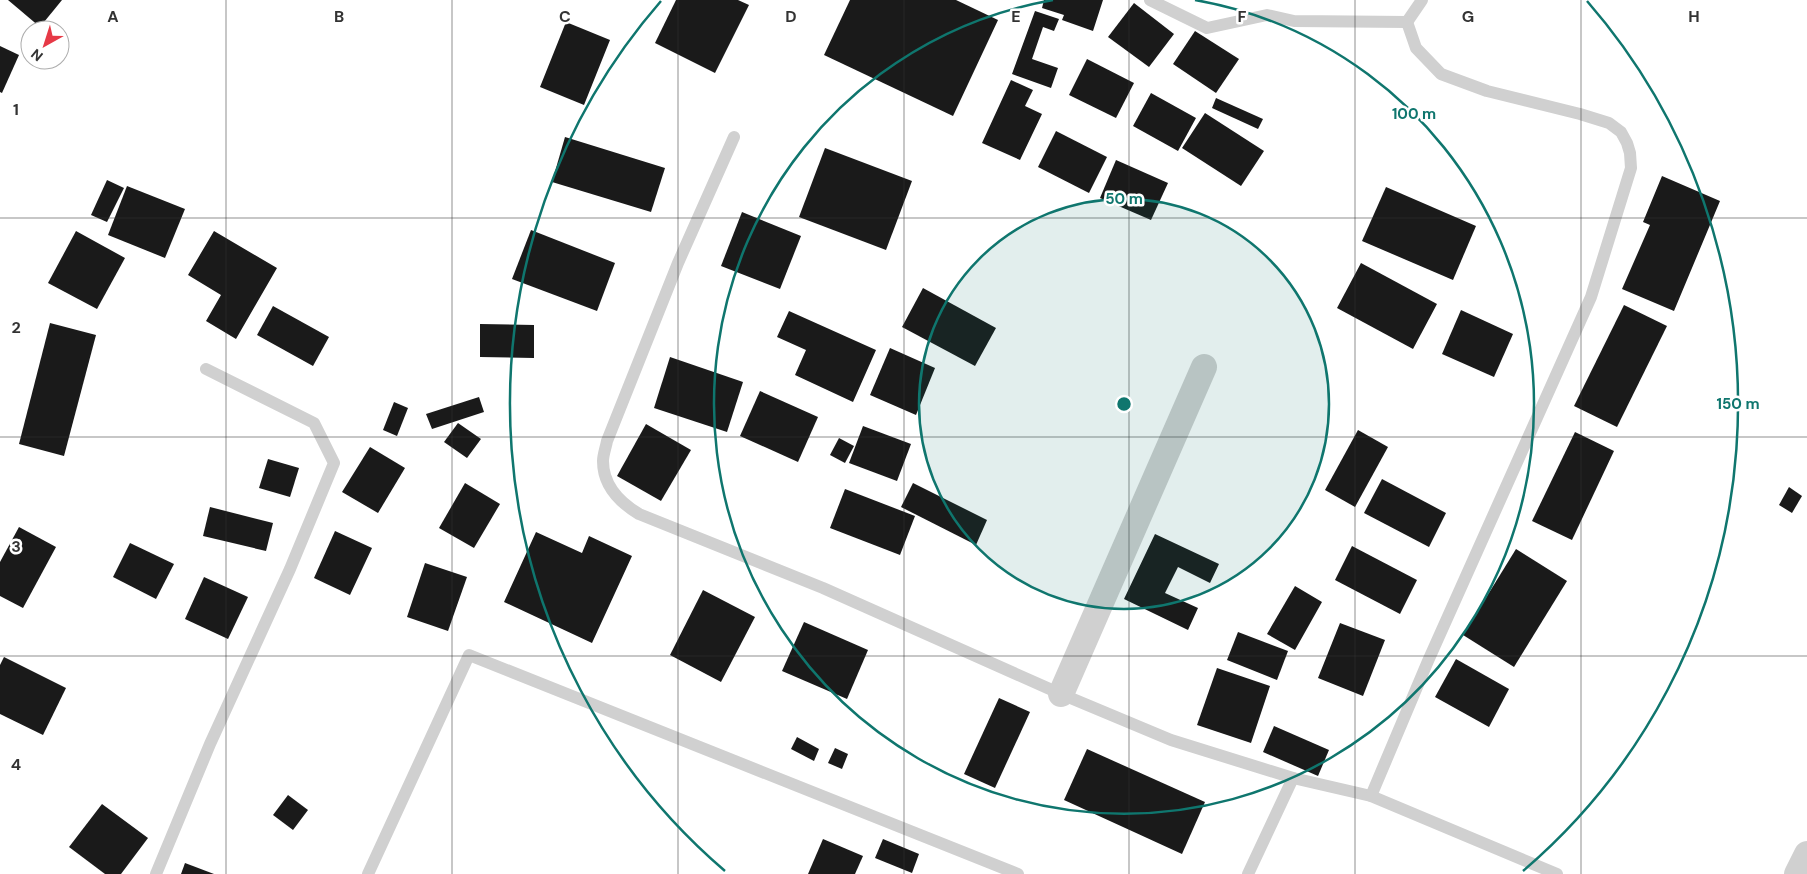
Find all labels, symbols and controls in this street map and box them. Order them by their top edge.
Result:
text: A [107,6,119,27]
text: B [334,6,344,27]
text: C [559,6,571,27]
text: D [785,6,797,27]
text: E [1011,6,1021,27]
text: F [1238,6,1247,27]
text: G [1462,6,1474,27]
text: H [1688,6,1700,27]
north arrow [20,20,70,70]
text: N [27,45,46,65]
text: 1 [13,99,19,120]
text: 100 m [1392,104,1436,124]
text: 50 m [1105,189,1143,209]
text: 2 [11,317,21,338]
text: 150 m [1717,394,1760,414]
centre of rings [1115,395,1133,413]
text: 3 [11,536,21,557]
text: 4 [11,754,21,775]

